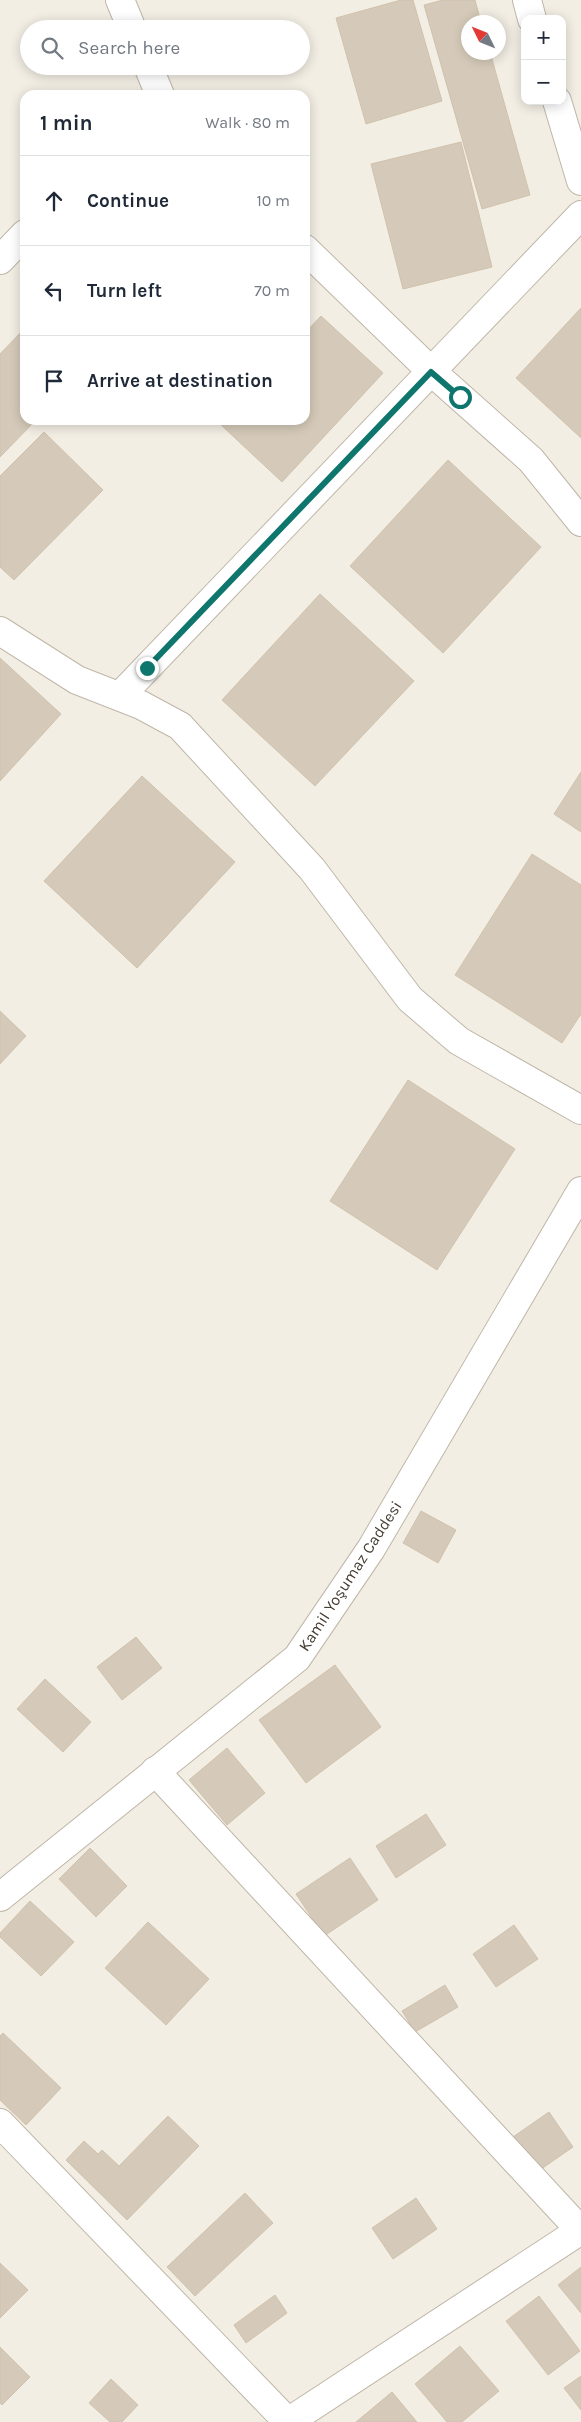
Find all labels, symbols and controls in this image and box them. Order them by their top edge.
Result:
north arrow [461,15,506,60]
map controls [521,15,566,105]
button: + [521,15,566,60]
search box [20,20,310,75]
icon: search [38,34,66,62]
text: Search here [78,37,180,59]
button: − [521,60,566,105]
text: 1 min [40,111,93,135]
text: Walk · 80 m [205,113,290,132]
icon: ahead [40,187,68,215]
text: Continue [87,190,169,212]
text: 10 m [256,191,290,210]
icon: left [40,277,68,305]
text: Turn left [87,280,162,302]
text: 70 m [254,281,290,300]
icon: arrive [40,367,68,395]
text: Arrive at destination [87,370,273,392]
route start [449,386,472,409]
route end [136,657,159,680]
street label: Kamil Yoşumaz Caddesi [294,1497,406,1655]

